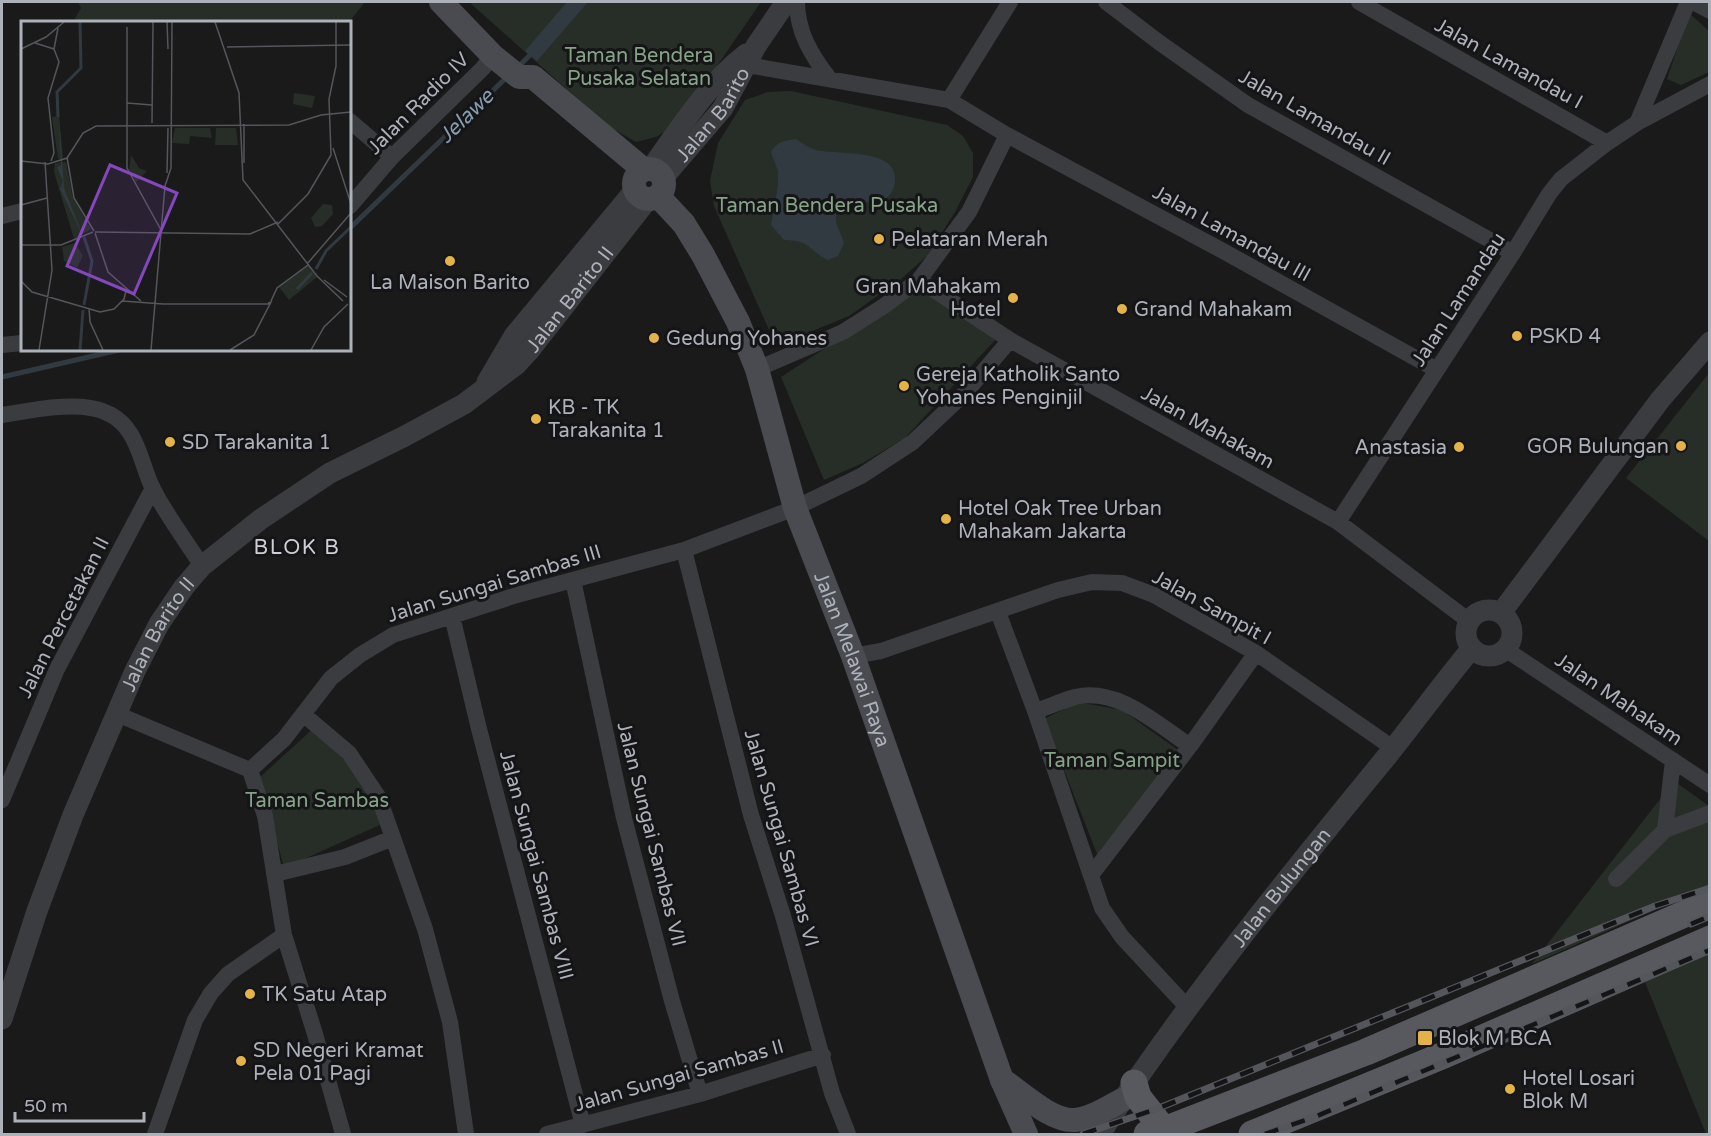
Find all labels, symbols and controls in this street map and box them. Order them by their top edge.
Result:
street label: Jalan Lamandau I [1430,13,1587,115]
inset map [21,21,351,351]
park label: Taman Bendera Pusaka Selatan [565,44,713,91]
street label: Jalan Radio IV [363,48,475,160]
street label: Jalan Barito [671,63,755,167]
street label: Jalan Lamandau II [1234,65,1395,171]
water label: Jelawe [434,83,500,149]
street label: Jalan Lamandau III [1148,180,1315,287]
park label: Taman Bendera Pusaka [716,194,938,218]
place label: Pelataran Merah [891,228,1048,252]
street label: Jalan Lamandau [1407,228,1511,371]
marker: Pelataran Merah [872,232,886,246]
street label: Jalan Barito II [521,242,619,358]
marker: La Maison Barito [443,254,457,268]
place label: La Maison Barito [370,271,530,295]
place label: Gran Mahakam Hotel [855,275,1001,322]
marker: Gran Mahakam Hotel [1006,291,1020,305]
place label: Grand Mahakam [1134,298,1292,322]
marker: Grand Mahakam [1115,302,1129,316]
place label: PSKD 4 [1529,325,1601,349]
place label: Gedung Yohanes [666,327,827,351]
marker: PSKD 4 [1510,329,1524,343]
marker: Gedung Yohanes [647,331,661,345]
place label: Gereja Katholik Santo Yohanes Penginjil [916,363,1120,410]
marker: Gereja Katholik Santo Yohanes Penginjil [897,379,911,393]
street label: Jalan Mahakam [1137,381,1278,474]
place label: KB - TK Tarakanita 1 [548,396,664,443]
marker: KB - TK Tarakanita 1 [529,412,543,426]
place label: SD Tarakanita 1 [182,431,331,455]
marker: SD Tarakanita 1 [163,435,177,449]
place label: GOR Bulungan [1527,435,1669,459]
place label: Anastasia [1355,436,1447,460]
marker: GOR Bulungan [1674,439,1688,453]
marker: Anastasia [1452,440,1466,454]
place label: Hotel Oak Tree Urban Mahakam Jakarta [958,497,1162,544]
marker: Hotel Oak Tree Urban Mahakam Jakarta [939,512,953,526]
street label: Jalan Percetakan II [13,533,115,702]
district label: BLOK B [254,535,340,560]
street label: Jalan Sungai Sambas III [384,540,604,628]
street label: Jalan Sampit I [1148,565,1275,650]
street label: Jalan Melawai Raya [808,569,895,750]
street label: Jalan Barito II [117,572,200,695]
street label: Jalan Mahakam [1550,648,1687,751]
street label: Jalan Sungai Sambas VII [611,719,691,949]
street label: Jalan Sungai Sambas VI [739,727,824,950]
street label: Jalan Sungai Sambas VIII [494,748,578,982]
park label: Taman Sampit [1044,749,1180,773]
park label: Taman Sambas [245,789,389,813]
street label: Jalan Bulungan [1227,824,1336,952]
place label: TK Satu Atap [262,983,387,1007]
marker: TK Satu Atap [243,987,257,1001]
place label: Blok M BCA [1438,1027,1552,1051]
marker: Blok M BCA [1416,1029,1434,1047]
street label: Jalan Sungai Sambas II [572,1035,787,1117]
place label: SD Negeri Kramat Pela 01 Pagi [253,1039,424,1086]
marker: SD Negeri Kramat Pela 01 Pagi [234,1054,248,1068]
place label: Hotel Losari Blok M [1522,1067,1635,1114]
marker: Hotel Losari Blok M [1503,1082,1517,1096]
scale bar [15,1085,144,1123]
text: 50 m [24,1095,68,1117]

